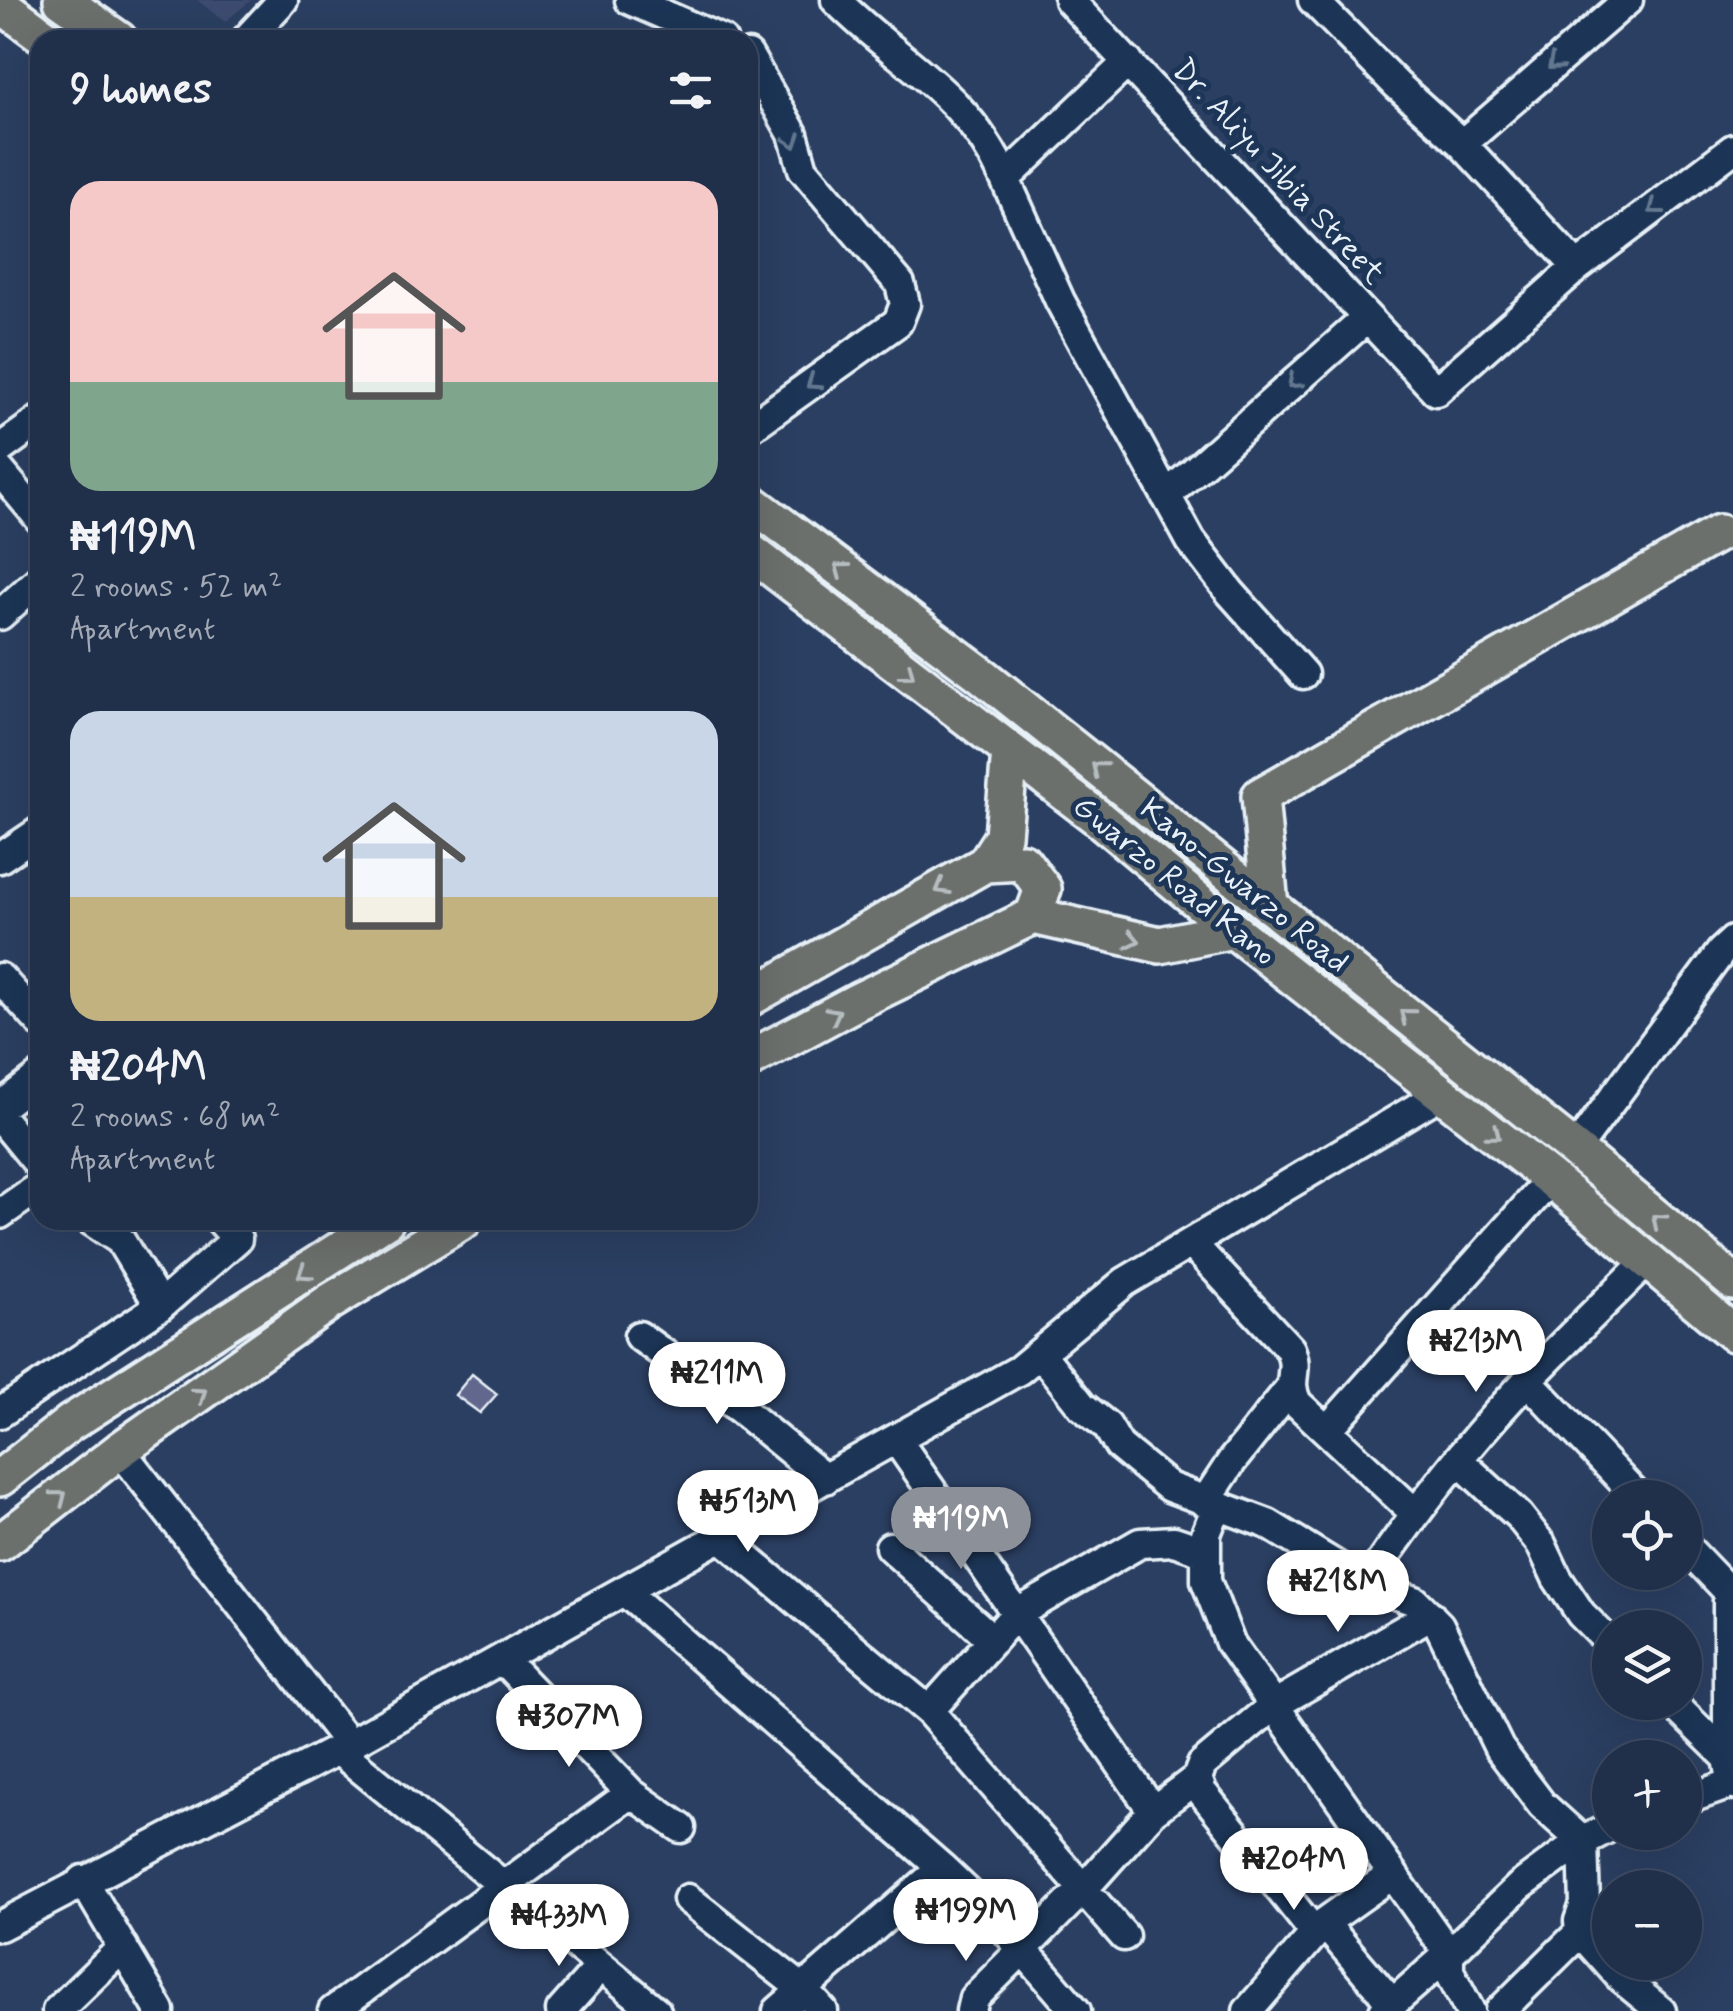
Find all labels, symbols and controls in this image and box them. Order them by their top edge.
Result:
street label: Dr. Aliyu Jibia Street [1162,50,1394,294]
one-way arrow [1548,52,1566,70]
text: 9 homes [70,63,212,118]
icon: filters [663,63,718,118]
one-way arrow [781,131,802,148]
one-way arrow [1648,197,1666,214]
icon: home [304,246,484,426]
one-way arrow [805,371,824,389]
one-way arrow [1287,371,1306,389]
text: ₦119M [70,511,196,566]
one-way arrow [834,564,852,581]
text: 2 rooms · 52 m² [70,566,282,608]
text: Apartment [70,608,215,650]
one-way arrow [897,662,915,679]
one-way arrow [1091,762,1109,780]
icon: home [304,776,484,956]
street label: Gwarzo Road Kano [1063,786,1285,976]
street label: Kano-Gwarzo Road [1131,789,1357,983]
one-way arrow [935,876,953,896]
one-way arrow [1124,928,1141,949]
one-way arrow [823,1007,841,1026]
one-way arrow [1399,1009,1417,1027]
text: ₦204M [70,1041,207,1096]
text: 2 rooms · 68 m² [70,1096,280,1138]
one-way arrow [1483,1122,1501,1140]
text: Apartment [70,1138,215,1180]
one-way arrow [1652,1214,1670,1232]
one-way arrow [297,1260,315,1279]
pin: ₦213M [1406,1310,1546,1395]
text: ₦213M [1429,1321,1523,1363]
pin: ₦211M [647,1342,787,1427]
text: ₦211M [670,1353,764,1395]
one-way arrow [188,1388,207,1406]
pin: ₦513M [678,1470,818,1555]
map controls [1592,1480,1702,1980]
button: locate [1592,1480,1702,1590]
text: ₦513M [699,1481,797,1523]
pin: ₦119M [891,1487,1031,1572]
one-way arrow [49,1491,67,1508]
text: ₦119M [913,1498,1009,1540]
pin: ₦218M [1268,1550,1408,1635]
text: ₦218M [1289,1561,1387,1603]
button: layers [1592,1610,1702,1720]
pin: ₦307M [499,1685,639,1770]
text: ₦307M [518,1696,620,1738]
button: + [1592,1740,1702,1850]
pin: ₦204M [1224,1828,1364,1913]
text: ₦204M [1242,1839,1346,1881]
button: − [1592,1870,1702,1980]
pin: ₦199M [896,1879,1036,1964]
pin: ₦433M [489,1884,629,1969]
text: ₦199M [915,1890,1017,1932]
text: ₦433M [511,1895,607,1937]

